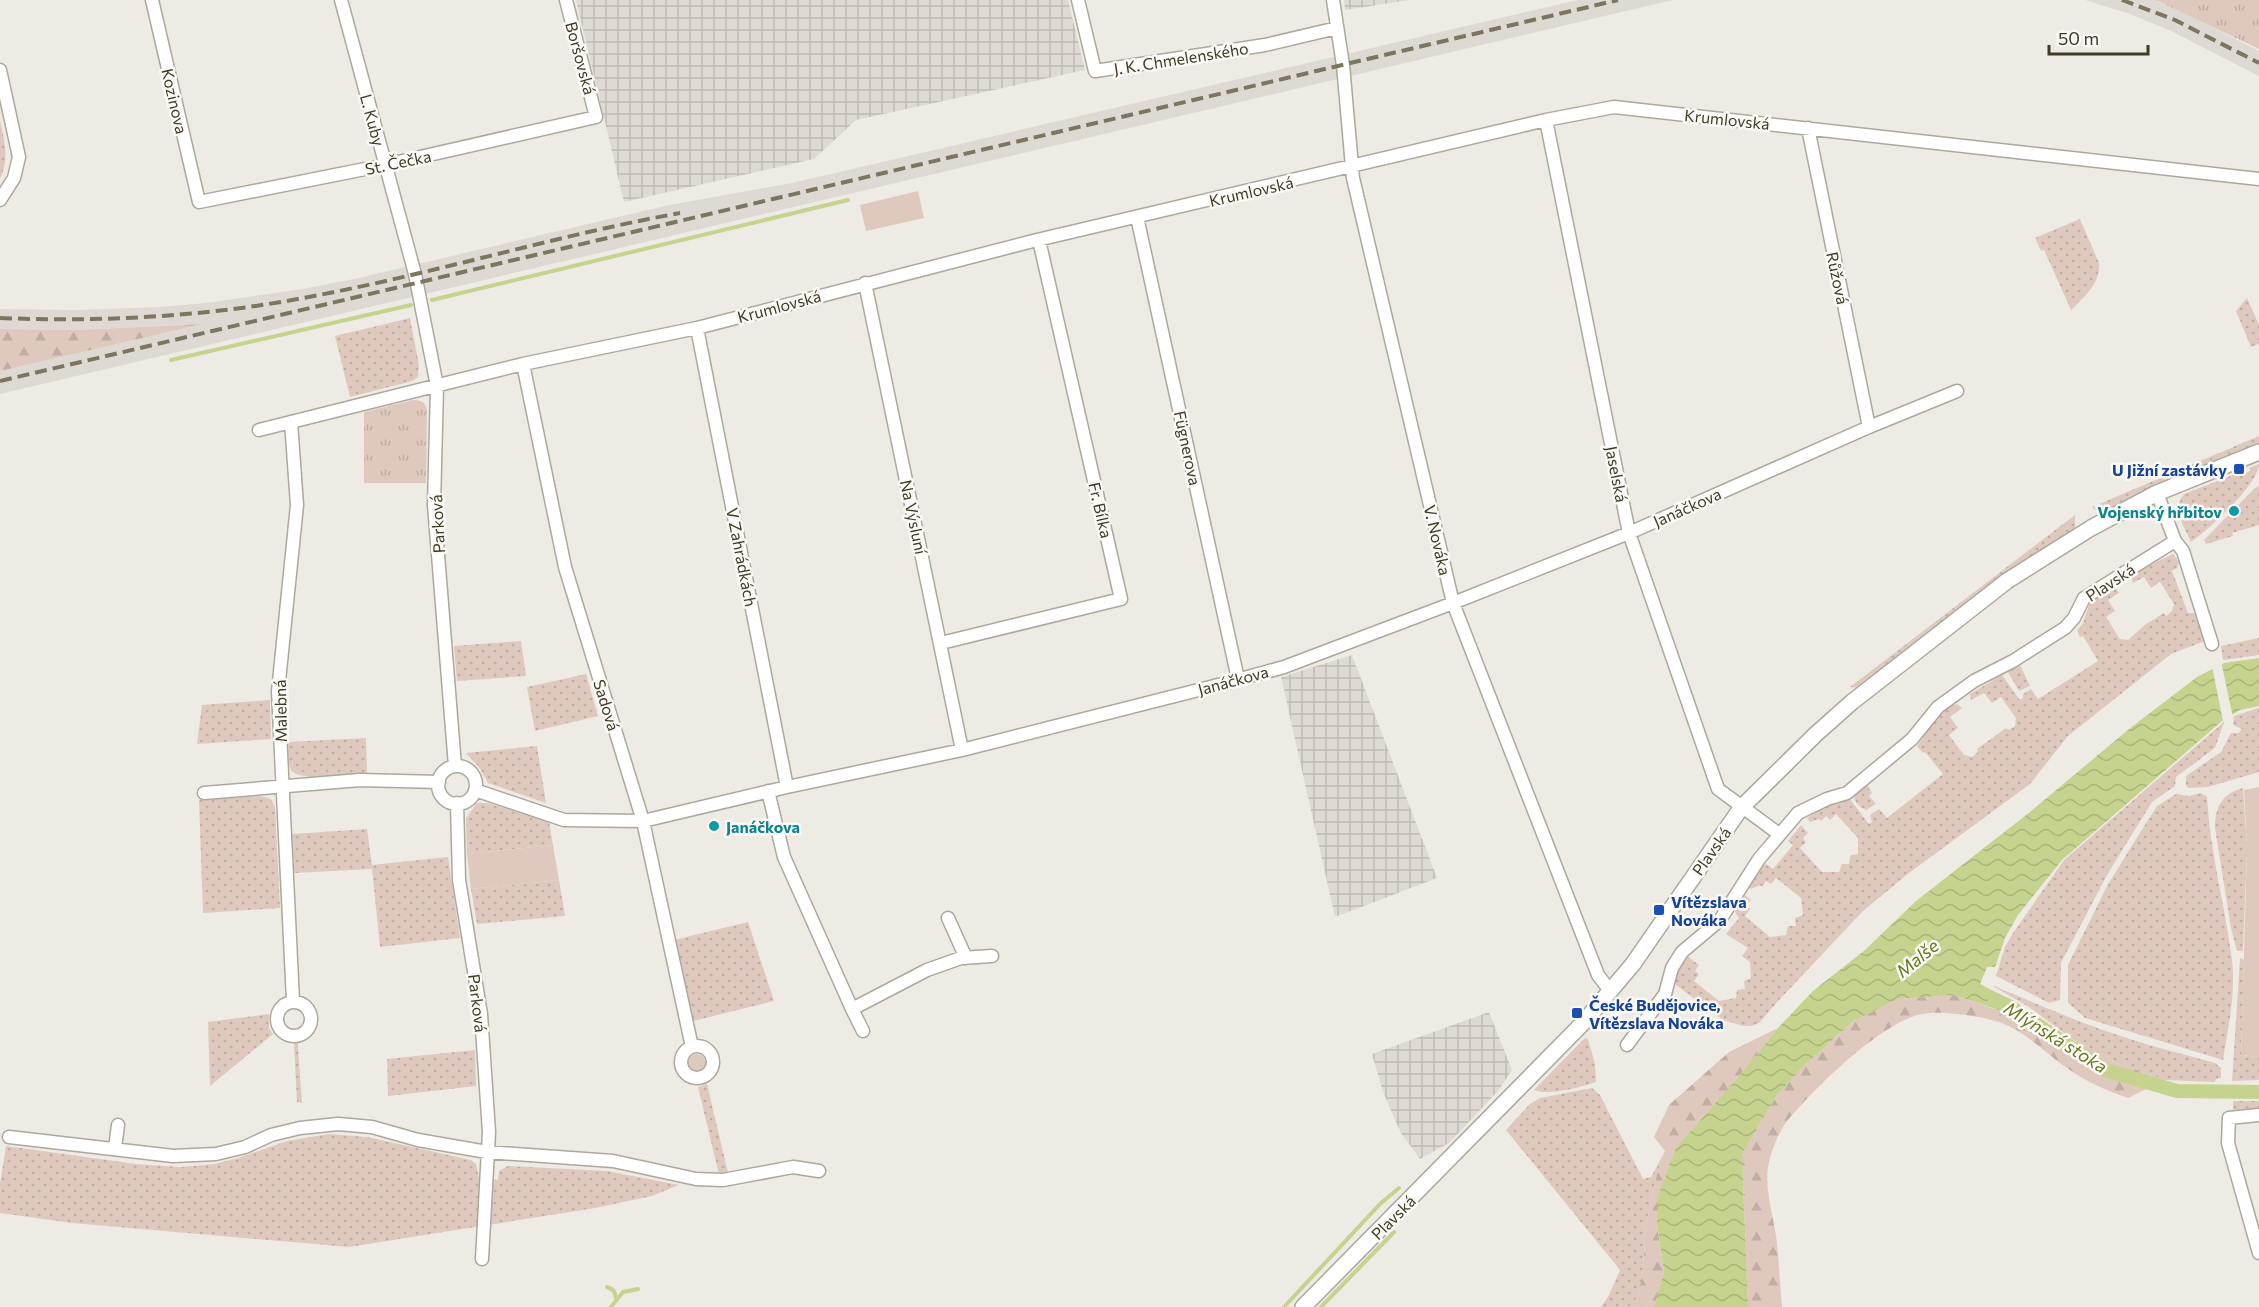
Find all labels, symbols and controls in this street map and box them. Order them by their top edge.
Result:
scale bar [2049,18,2148,56]
street label: Boršovská [562,19,600,97]
text: 50 m [2058,27,2099,49]
street label: J. K. Chmelenského [1112,38,1250,78]
street label: Kozinova [158,66,192,136]
street label: L. Kuby [357,92,389,148]
street label: Krumlovská [1683,105,1771,133]
street label: St. Čečka [363,146,433,178]
street label: Krumlovská [1207,172,1295,210]
street label: Růžová [1823,250,1853,306]
street label: Krumlovská [735,286,823,326]
street label: Fügnerova [1171,409,1205,487]
street label: Jaselská [1602,444,1632,504]
place label: U Jižní zastávky [2112,460,2227,479]
marker: U Jižní zastávky [2232,462,2246,476]
street label: Na Výsluní [897,478,931,557]
street label: Fr. Bílka [1085,480,1117,540]
street label: Janáčkova [1650,484,1724,530]
street label: Parková [426,494,448,554]
place label: Vojenský hřbitov [2097,502,2222,521]
street label: V. Nováka [1421,503,1455,577]
marker: Vojenský hřbitov [2227,504,2241,518]
street label: V Zahrádkách [723,506,761,608]
street label: Plavská [2082,559,2138,605]
street label: Janáčkova [1196,661,1270,699]
street label: Sadová [590,677,624,733]
street label: Malebná [270,679,290,743]
place label: Janáčkova [726,817,800,836]
marker: Janáčkova [707,819,721,833]
street label: Plavská [1688,823,1734,879]
place label: Vítězslava Nováka [1671,892,1747,929]
marker: Vítězslava Nováka [1652,903,1666,917]
water label: Malše [1891,934,1943,982]
street label: Parková [465,973,491,1033]
place label: České Budějovice, Vítězslava Nováka [1589,995,1724,1032]
water label: Mlýnská stoka [2000,997,2112,1077]
marker: České Budějovice, Vítězslava Nováka [1570,1006,1584,1020]
street label: Plavská [1367,1191,1419,1243]

